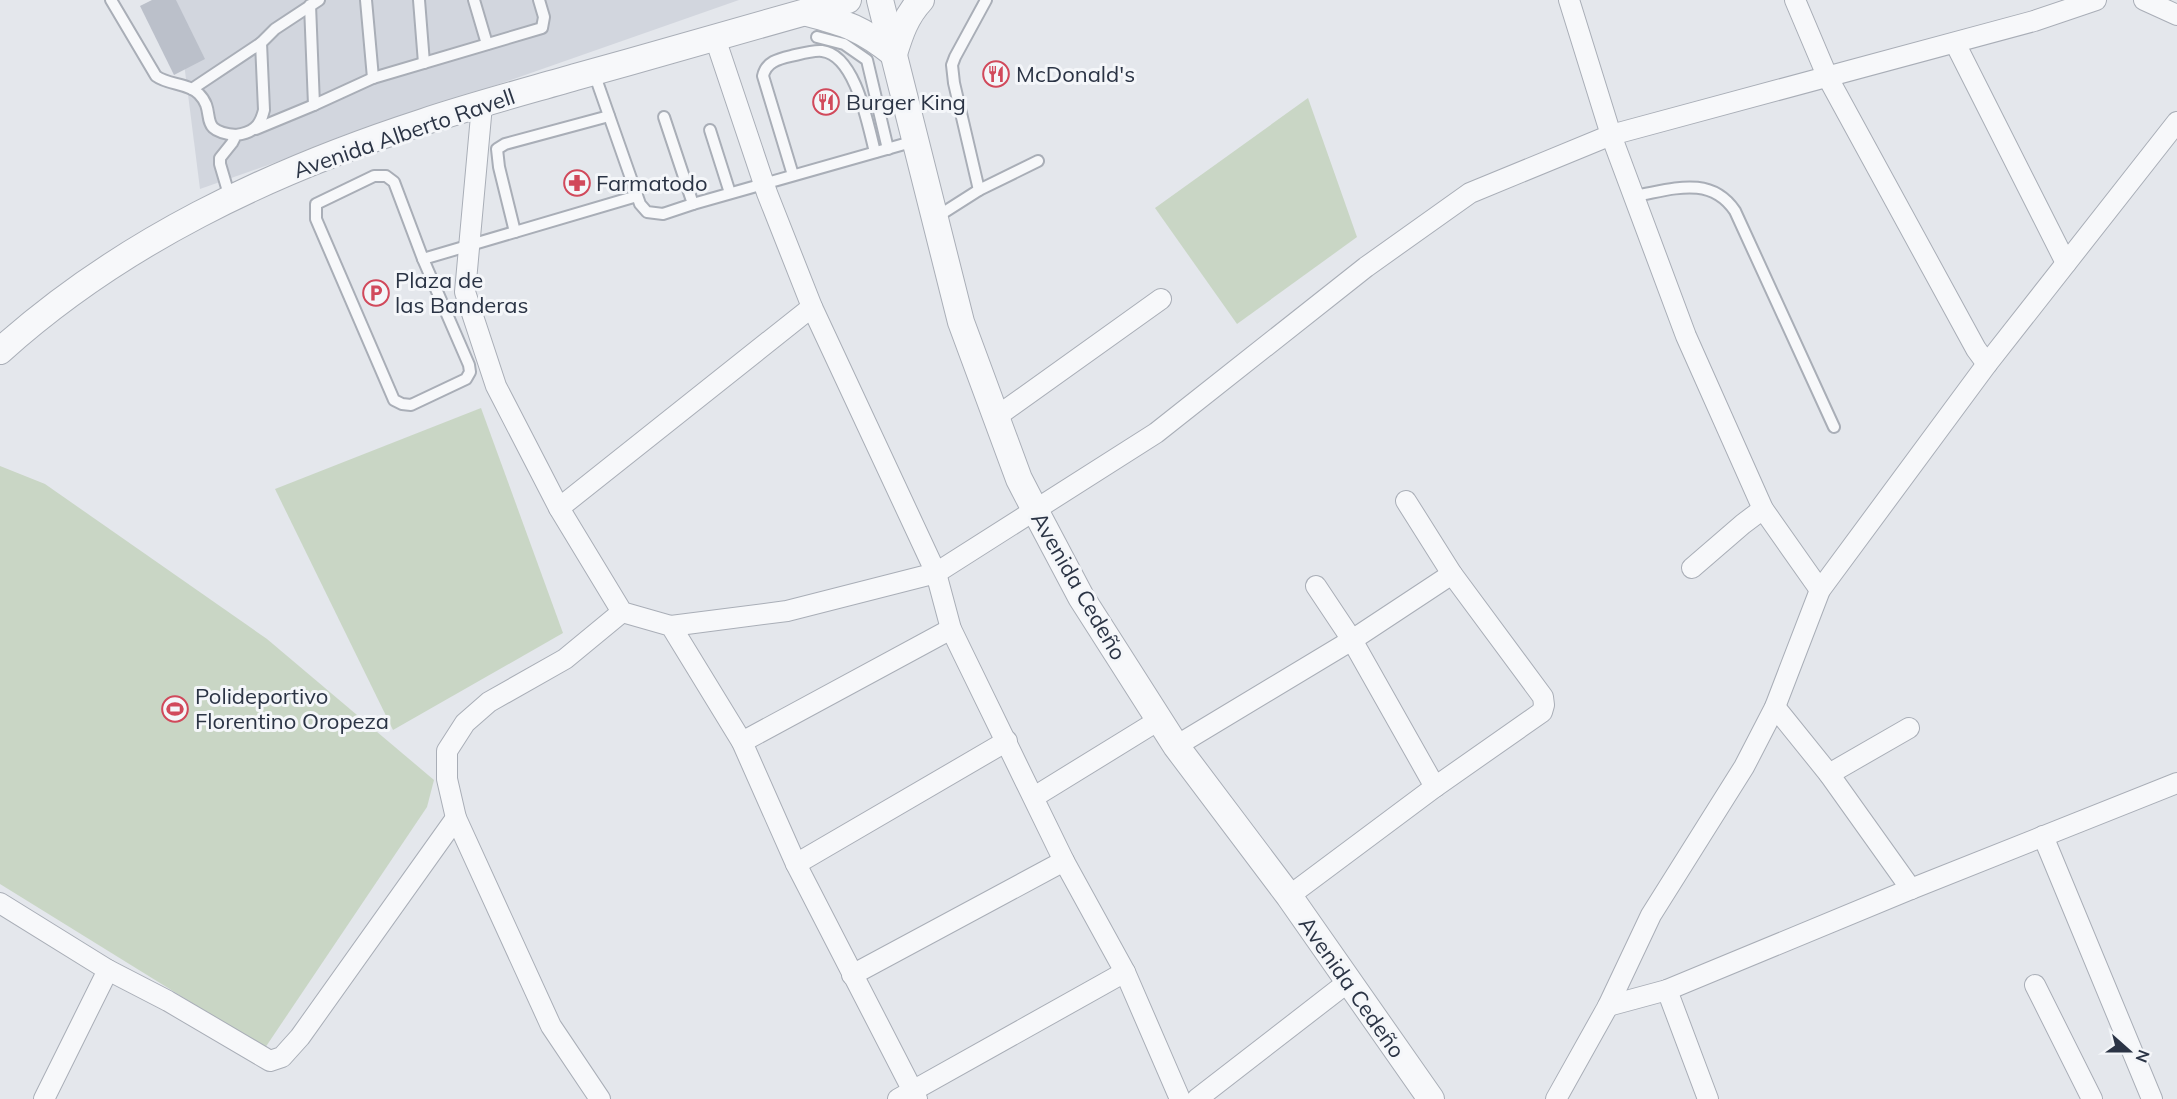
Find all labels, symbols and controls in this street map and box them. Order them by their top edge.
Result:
restaurant icon: McDonald's [981,59,1011,89]
place label: McDonald's [1016,60,1135,88]
street label: Avenida Alberto Ravell [289,82,519,184]
restaurant icon: Burger King [811,87,841,117]
place label: Burger King [846,88,966,116]
pharmacy icon: Farmatodo [562,168,592,198]
place label: Farmatodo [596,169,708,197]
place label: Plaza de las Banderas [395,266,528,319]
parking icon: Plaza de las Banderas [361,278,391,308]
street label: Avenida Cedeño [1025,507,1133,665]
place label: Polideportivo Florentino Oropeza [195,682,389,735]
sports icon: Polideportivo Florentino Oropeza [160,694,190,724]
street label: Avenida Cedeño [1293,911,1411,1063]
north arrow [2099,1021,2159,1081]
text: N [2132,1047,2155,1066]

